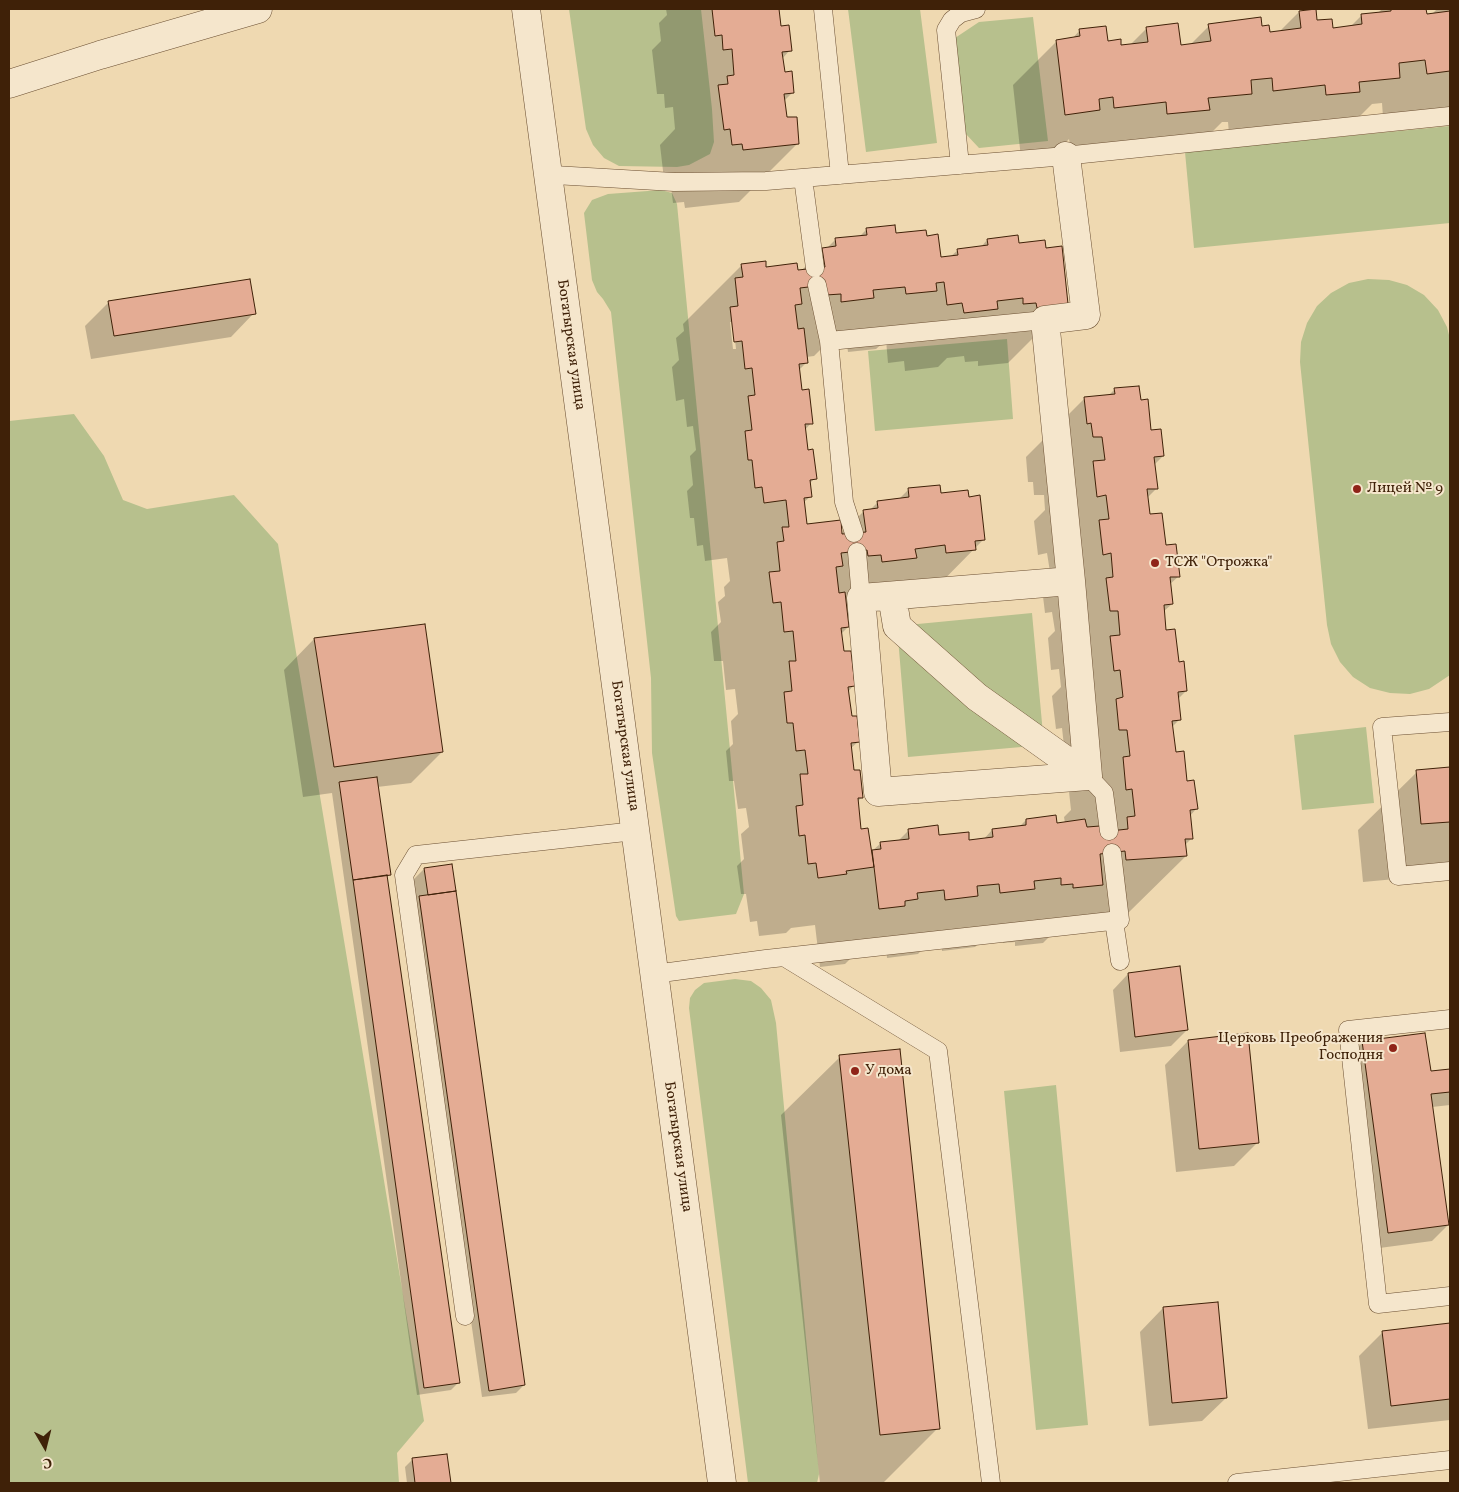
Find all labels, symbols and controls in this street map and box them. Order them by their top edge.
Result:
street label: Богатырская улица [552,278,588,412]
place label: Лицей № 9 [1367,480,1443,498]
marker: Лицей № 9 [1351,483,1363,495]
place label: ТСЖ "Отрожка" [1165,554,1272,572]
marker: ТСЖ "Отрожка" [1149,557,1161,569]
street label: Богатырская улица [606,679,642,813]
place label: Церковь Преображения Господня [1218,1030,1383,1065]
marker: Церковь Преображения Господня [1387,1042,1399,1054]
place label: У дома [865,1062,912,1080]
marker: У дома [849,1065,861,1077]
street label: Богатырская улица [659,1080,695,1214]
north arrow [20,1422,70,1472]
text: С [41,1452,53,1472]

